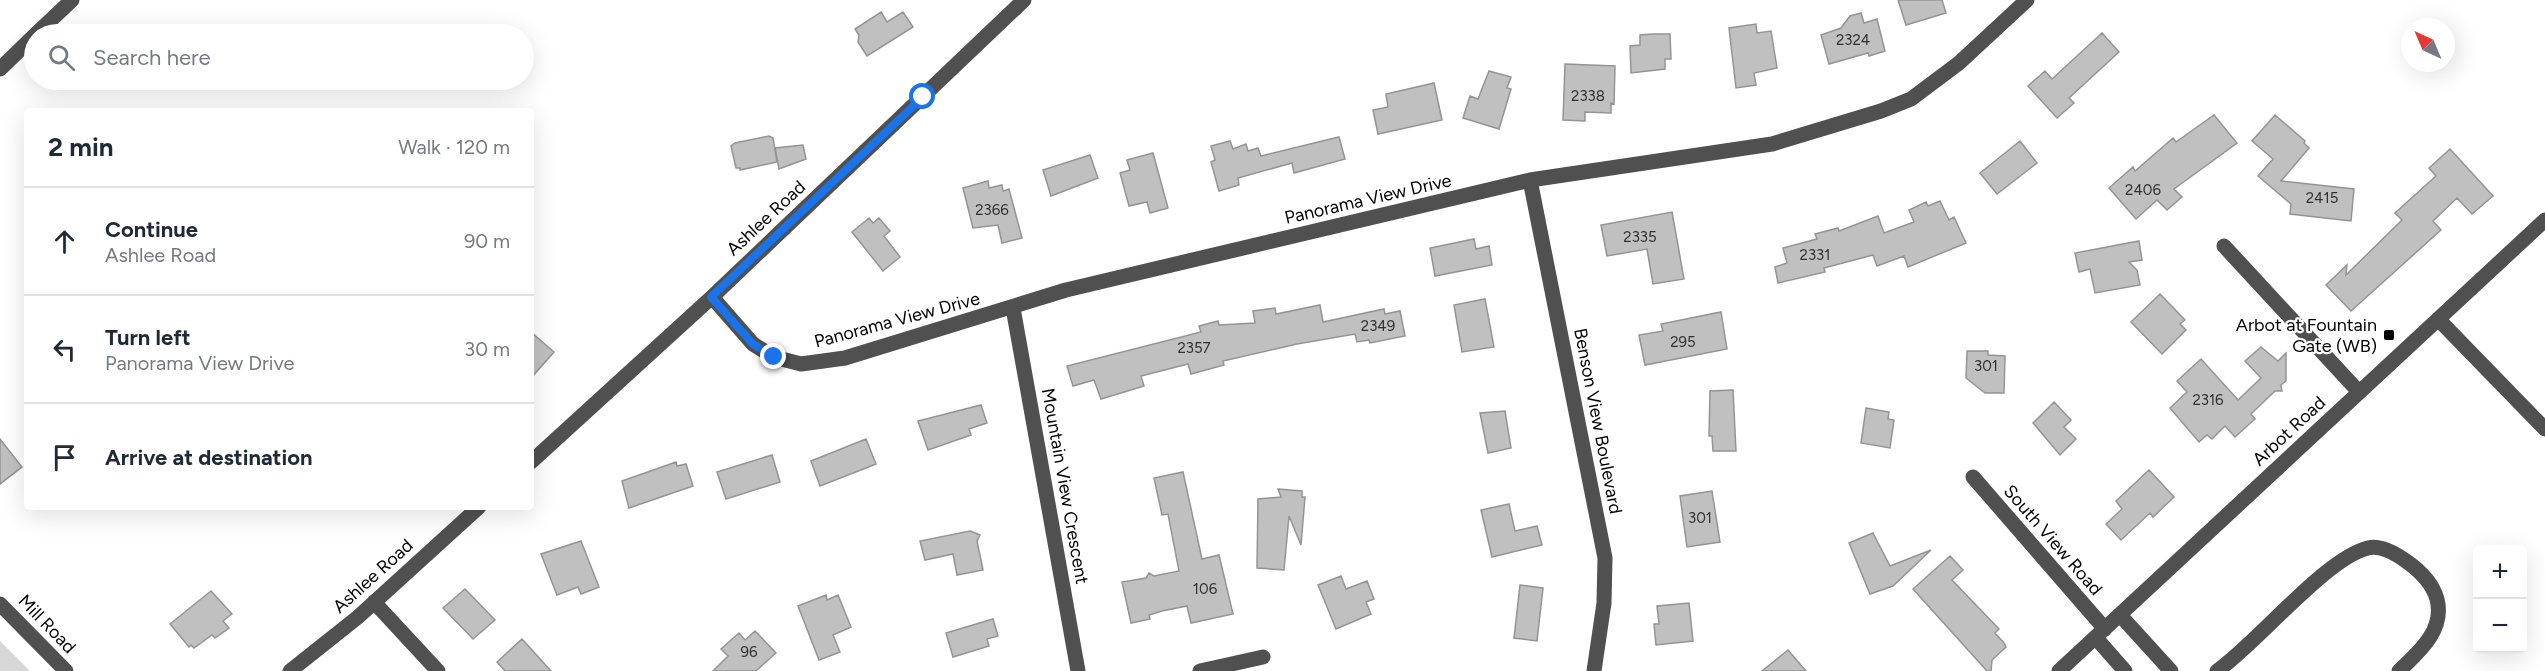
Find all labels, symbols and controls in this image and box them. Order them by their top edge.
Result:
north arrow [2401,18,2455,72]
search box [24,24,534,90]
house number: 2324 [1836,31,1870,49]
icon: search [45,41,78,74]
text: Search here [93,44,211,71]
route start [909,83,935,109]
house number: 2338 [1571,87,1605,105]
text: 2 min [48,131,114,163]
text: Walk · 120 m [398,135,510,159]
street label: Panorama View Drive [1282,169,1454,229]
street label: Ashlee Road [722,176,810,260]
house number: 2406 [2125,181,2161,199]
house number: 2415 [2306,189,2338,207]
house number: 2366 [975,201,1009,219]
text: Continue [105,216,198,243]
icon: ahead [48,225,81,258]
house number: 2335 [1623,228,1657,246]
text: 90 m [464,229,510,253]
text: Ashlee Road [105,243,216,267]
house number: 2331 [1800,246,1830,264]
street label: Panorama View Drive [812,287,982,353]
place label: Arbot at Fountain Gate (WB) [2236,314,2377,357]
house number: 2349 [1361,317,1395,335]
text: Turn left [105,324,191,351]
street label: Benson View Boulevard [1569,326,1627,516]
marker: Arbot at Fountain Gate (WB) [2382,328,2396,342]
icon: left [48,333,81,366]
house number: 295 [1670,333,1696,351]
text: 30 m [464,337,510,361]
house number: 2357 [1177,339,1211,357]
route end [760,343,786,369]
text: Panorama View Drive [105,351,294,375]
house number: 301 [1974,357,1998,375]
street label: Mountain View Crescent [1037,386,1093,586]
house number: 2316 [2192,391,2224,409]
street label: Arbot Road [2248,392,2330,470]
icon: arrive [48,441,81,474]
text: Arrive at destination [105,444,313,471]
street label: South View Road [1999,480,2107,600]
house number: 301 [1688,509,1712,527]
street label: Ashlee Road [328,534,418,618]
map controls [2473,545,2527,653]
button: + [2473,545,2527,599]
house number: 106 [1193,580,1218,598]
street label: Mill Road [14,590,80,658]
button: − [2473,599,2527,653]
house number: 96 [741,643,758,661]

